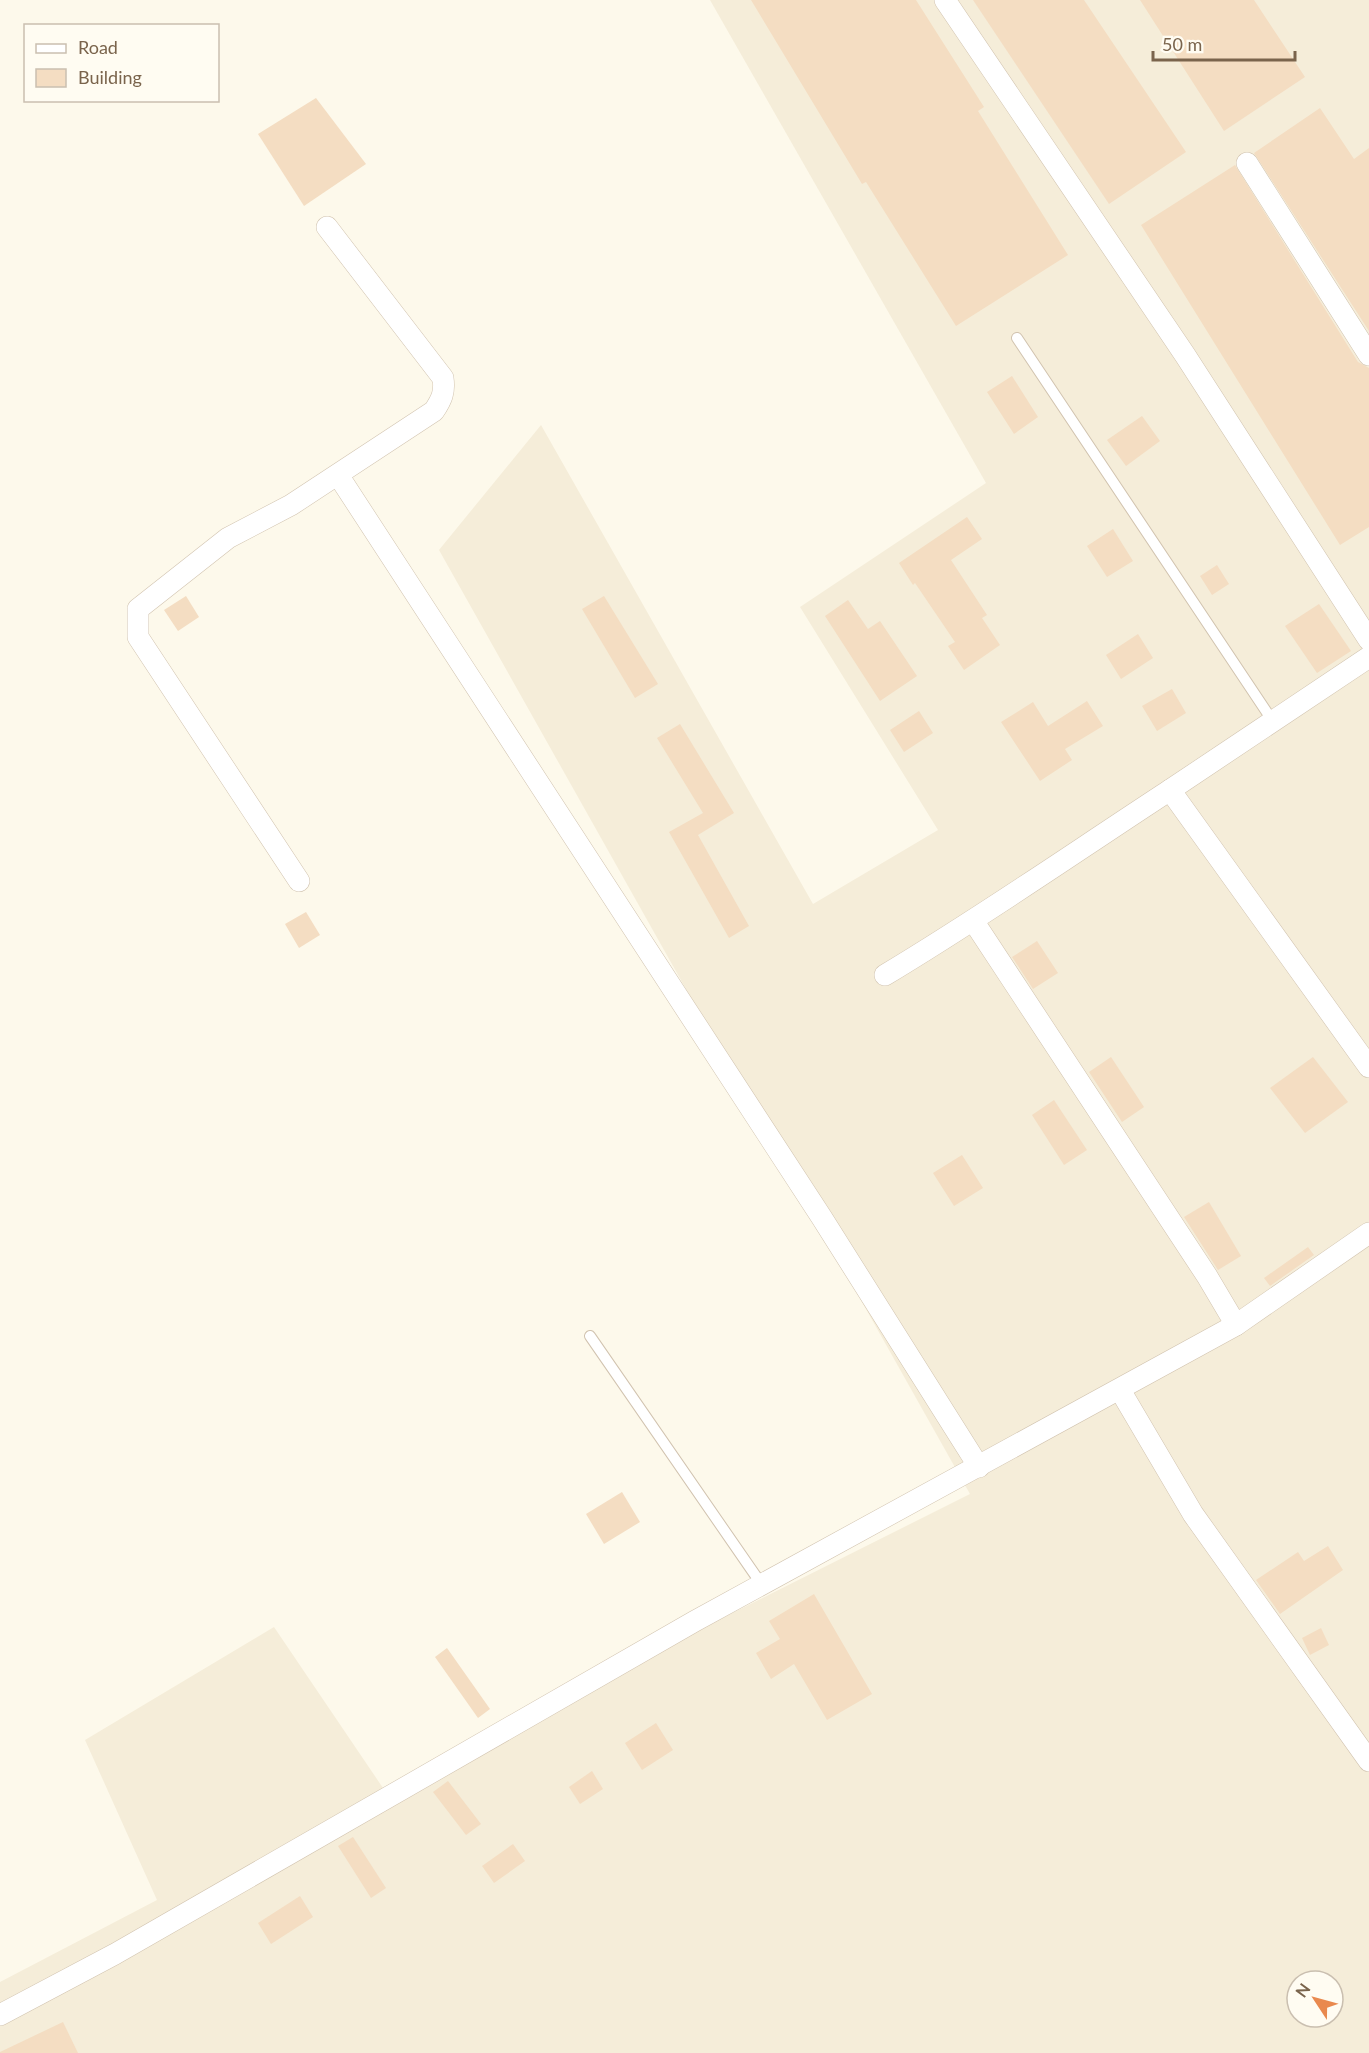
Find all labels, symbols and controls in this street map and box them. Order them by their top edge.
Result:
legend [24,24,219,102]
scale bar [1153,24,1296,62]
text: 50 m [1162,33,1202,55]
text: Road [78,36,118,58]
text: Building [78,66,142,88]
north arrow [1285,1969,1345,2029]
text: N [1291,1979,1314,2000]

